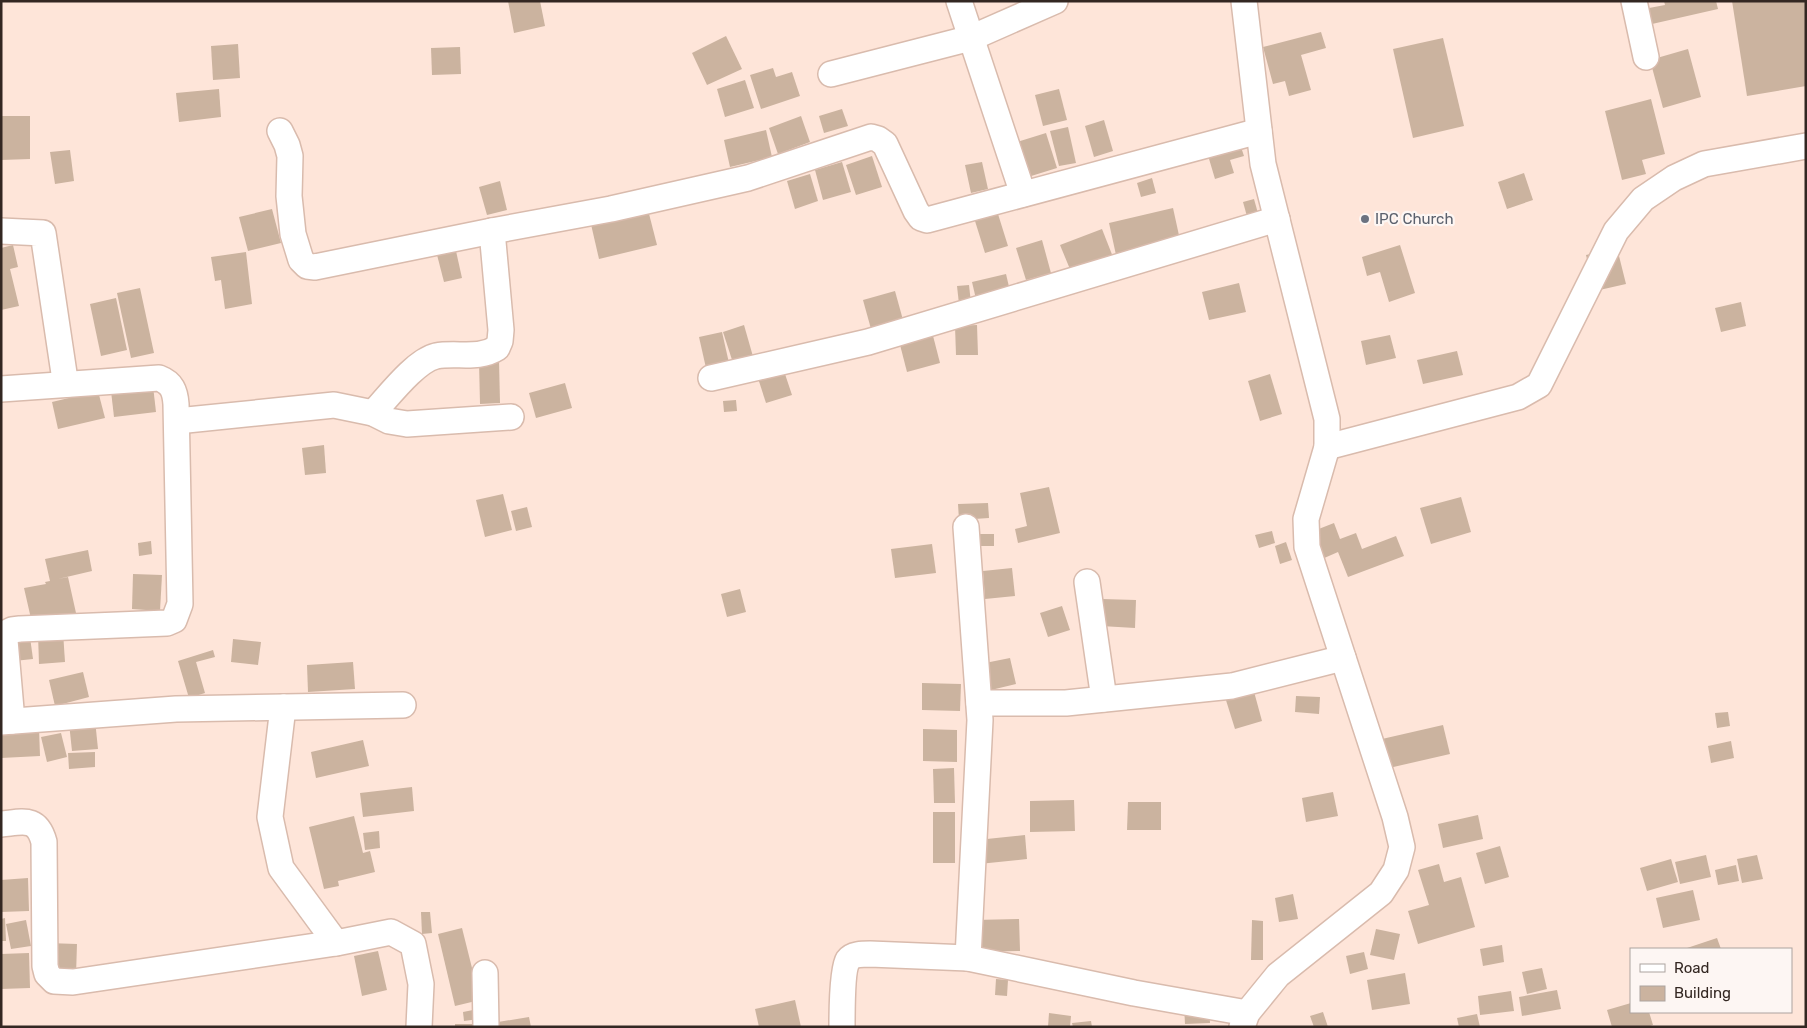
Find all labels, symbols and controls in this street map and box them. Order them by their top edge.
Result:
place label: IPC Church [1375,210,1454,228]
marker: IPC Church [1359,213,1371,225]
legend [1630,948,1792,1013]
text: Road [1674,959,1710,977]
text: Building [1674,984,1731,1002]

